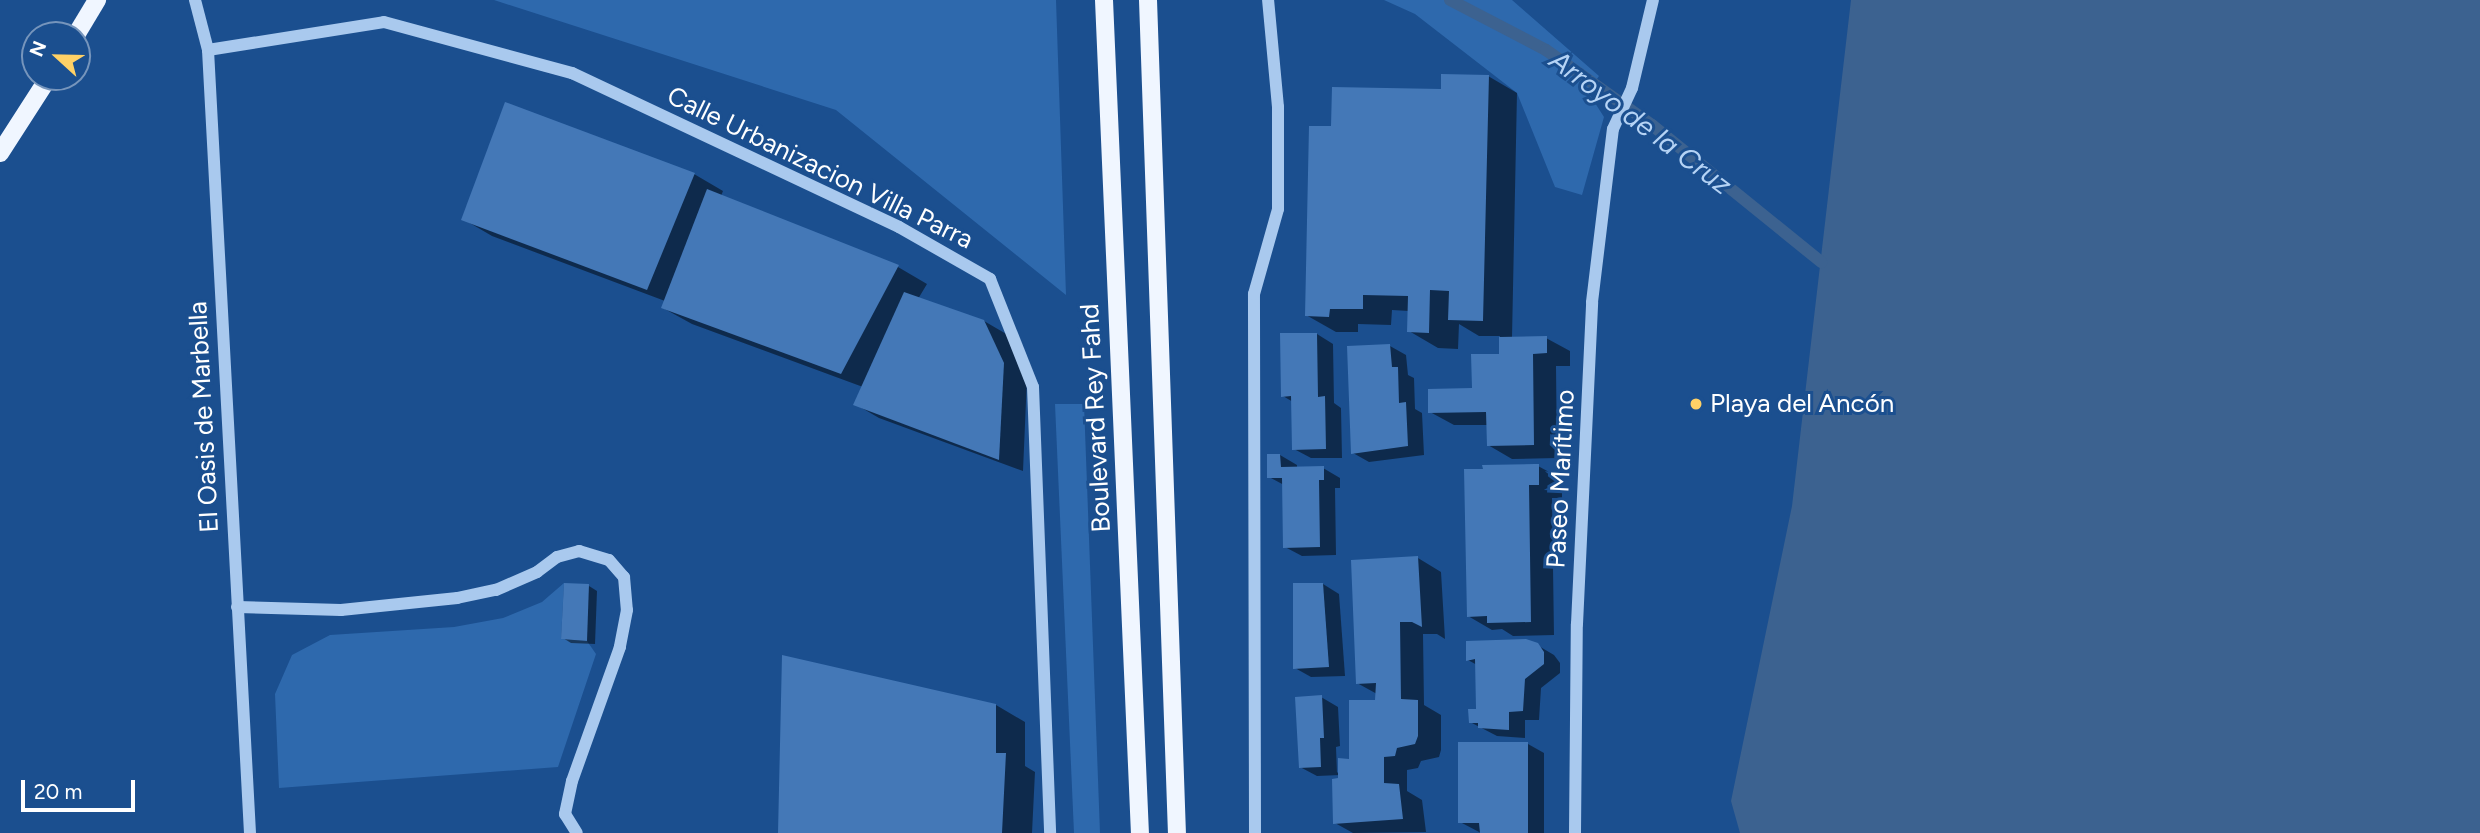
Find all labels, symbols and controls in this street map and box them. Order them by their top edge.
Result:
north arrow [21,21,91,91]
text: N [25,38,51,60]
water label: Arroyo de la Cruz [1543,43,1739,201]
street label: Calle Urbanizacion Villa Parra [662,80,978,256]
street label: El Oasis de Marbella [182,300,226,534]
street label: Boulevard Rey Fahd [1074,303,1118,533]
place label: Playa del Ancón [1710,388,1894,420]
street label: Paseo Marítimo [1541,389,1581,569]
marker: Playa del Ancón [1688,396,1704,412]
scale bar [24,766,138,810]
text: 20 m [34,779,82,804]

